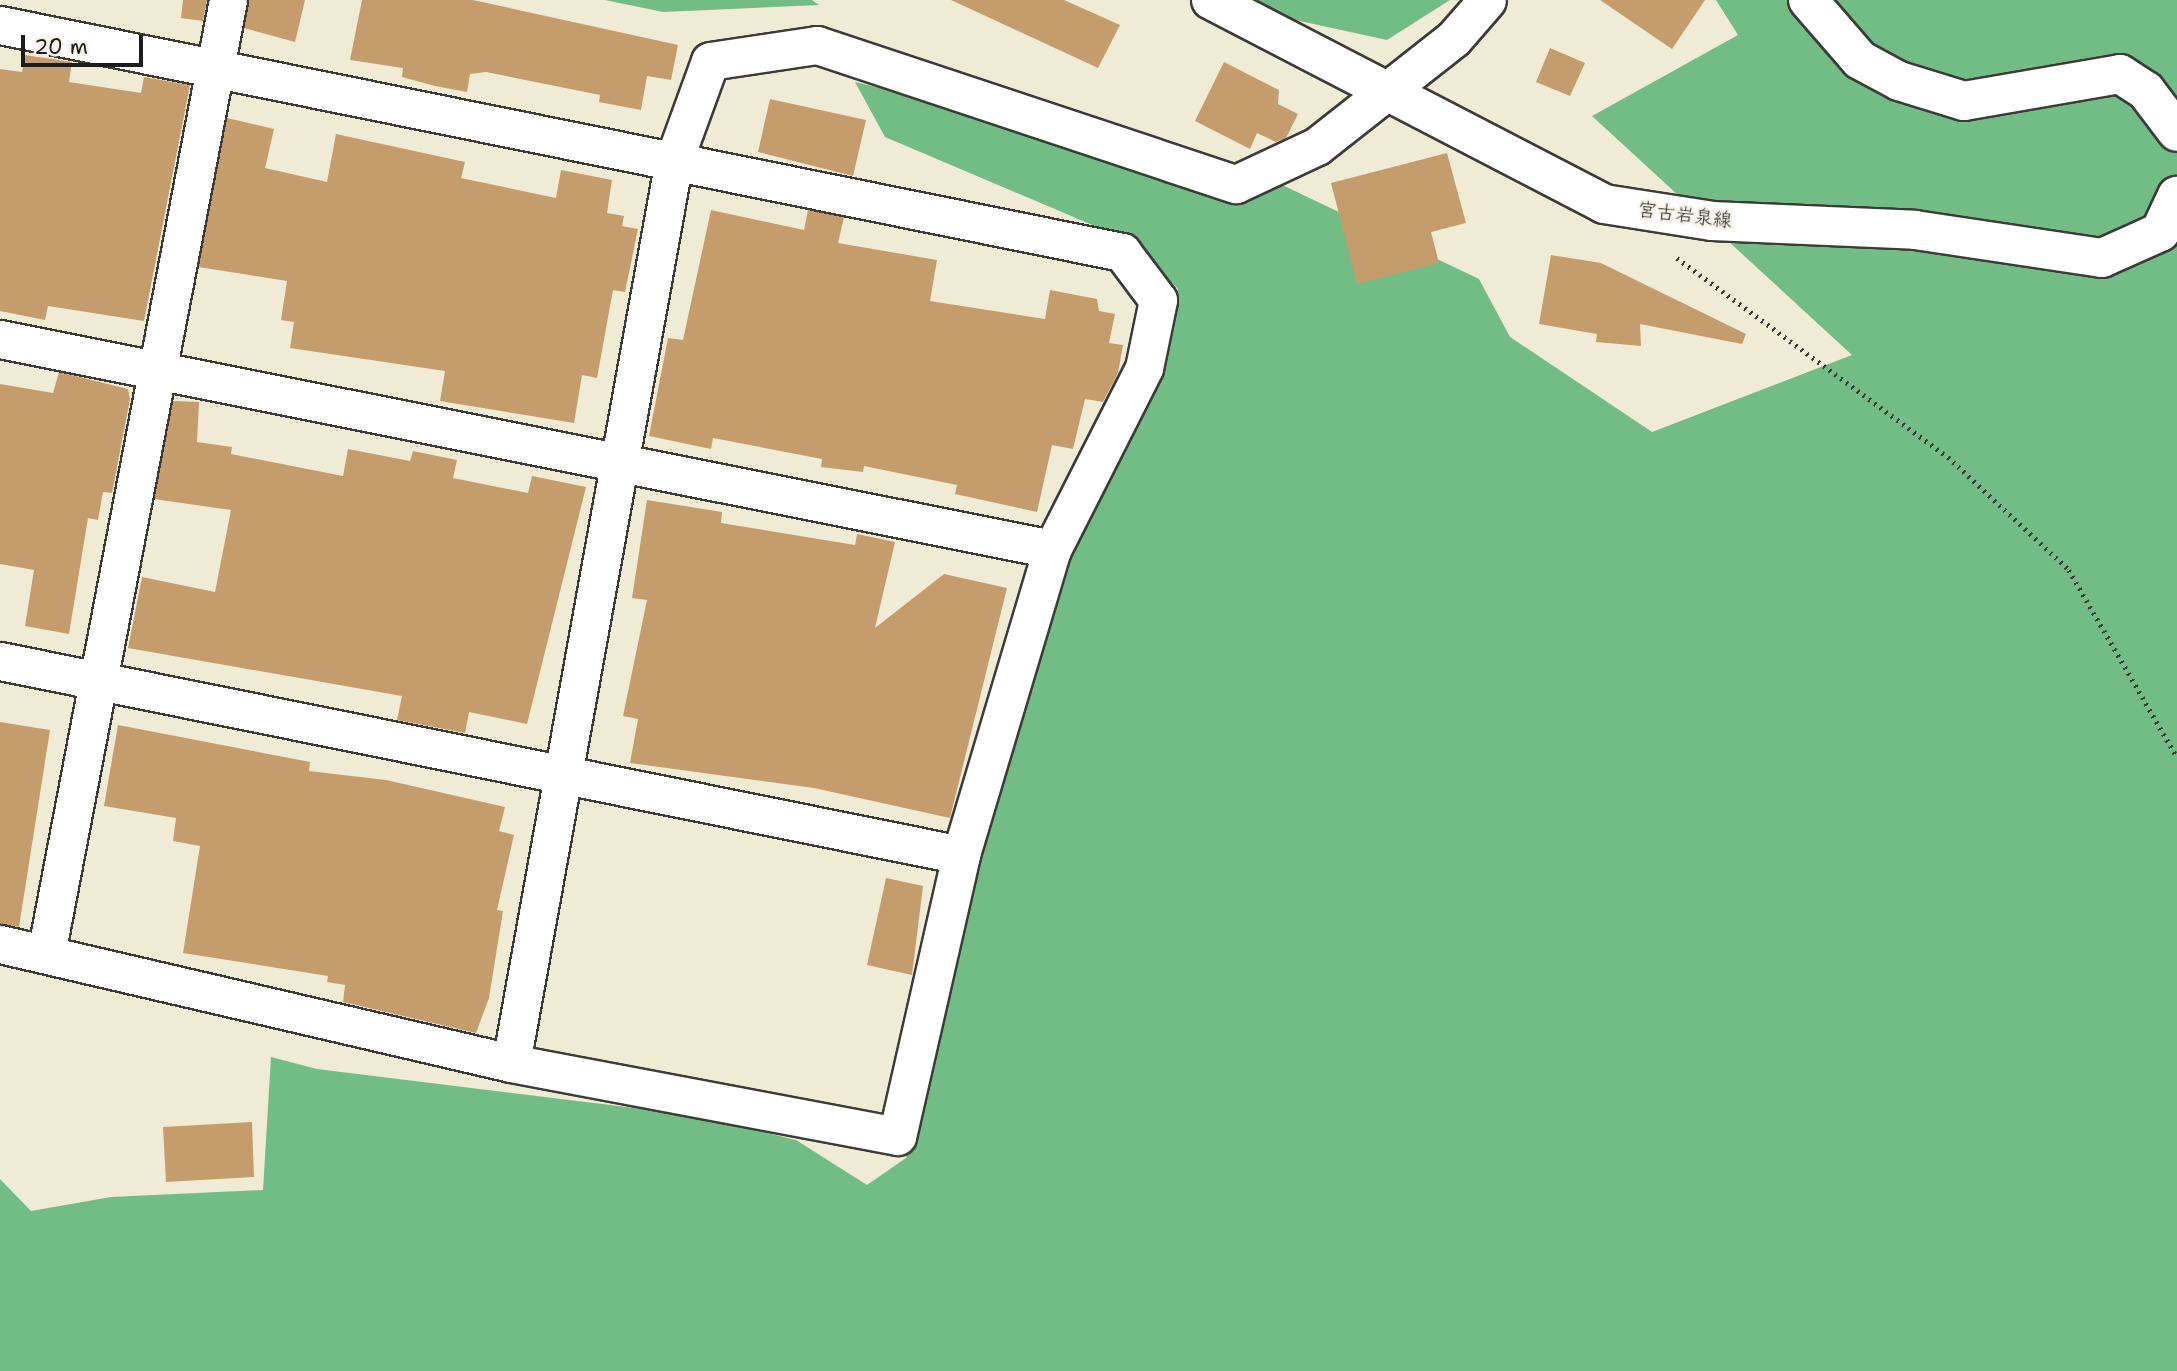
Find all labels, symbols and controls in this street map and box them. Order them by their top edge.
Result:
scale bar [24,21,147,65]
text: 20 m [34,33,88,61]
street label: 宮古岩泉線 [1636,198,1734,232]

